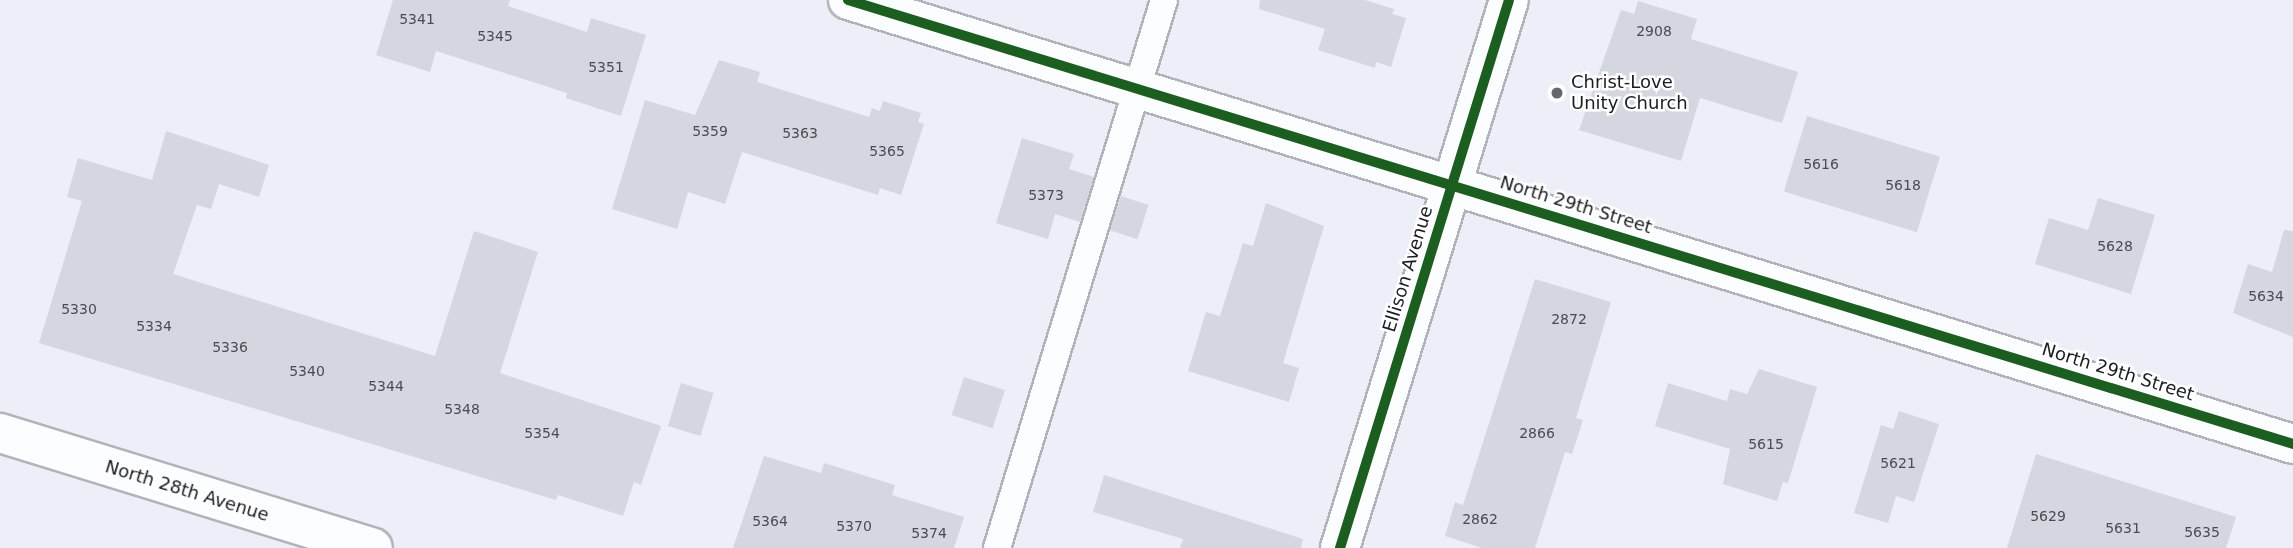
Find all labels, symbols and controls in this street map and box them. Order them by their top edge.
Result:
house number: 5341 [399,11,435,27]
house number: 2908 [1636,23,1672,39]
house number: 5345 [477,28,513,44]
house number: 5351 [588,59,624,75]
place label: Christ-Love Unity Church [1571,72,1688,114]
marker: Christ-Love Unity Church [1549,85,1565,101]
house number: 5359 [692,123,728,139]
house number: 5363 [782,125,818,141]
house number: 5365 [869,143,905,159]
house number: 5616 [1803,156,1839,172]
street label: North 29th Street [1497,172,1655,238]
house number: 5618 [1885,177,1921,193]
house number: 5373 [1028,187,1064,203]
street label: Ellison Avenue [1379,203,1437,335]
house number: 5628 [2097,238,2133,254]
house number: 5634 [2248,288,2284,304]
house number: 5330 [61,301,97,317]
house number: 2872 [1551,311,1587,327]
house number: 5334 [136,318,172,334]
house number: 5336 [212,339,248,355]
street label: North 29th Street [2039,339,2197,405]
house number: 5340 [289,363,325,379]
house number: 5344 [368,378,404,394]
house number: 5348 [444,401,480,417]
house number: 5354 [524,425,560,441]
house number: 2866 [1519,425,1555,441]
house number: 5615 [1748,436,1784,452]
house number: 5621 [1880,455,1916,471]
street label: North 28th Avenue [103,456,271,526]
house number: 5629 [2030,508,2066,524]
house number: 2862 [1462,511,1498,527]
house number: 5364 [752,513,788,529]
house number: 5370 [836,518,872,534]
house number: 5631 [2105,520,2141,536]
house number: 5635 [2184,524,2220,540]
house number: 5374 [911,525,947,541]

